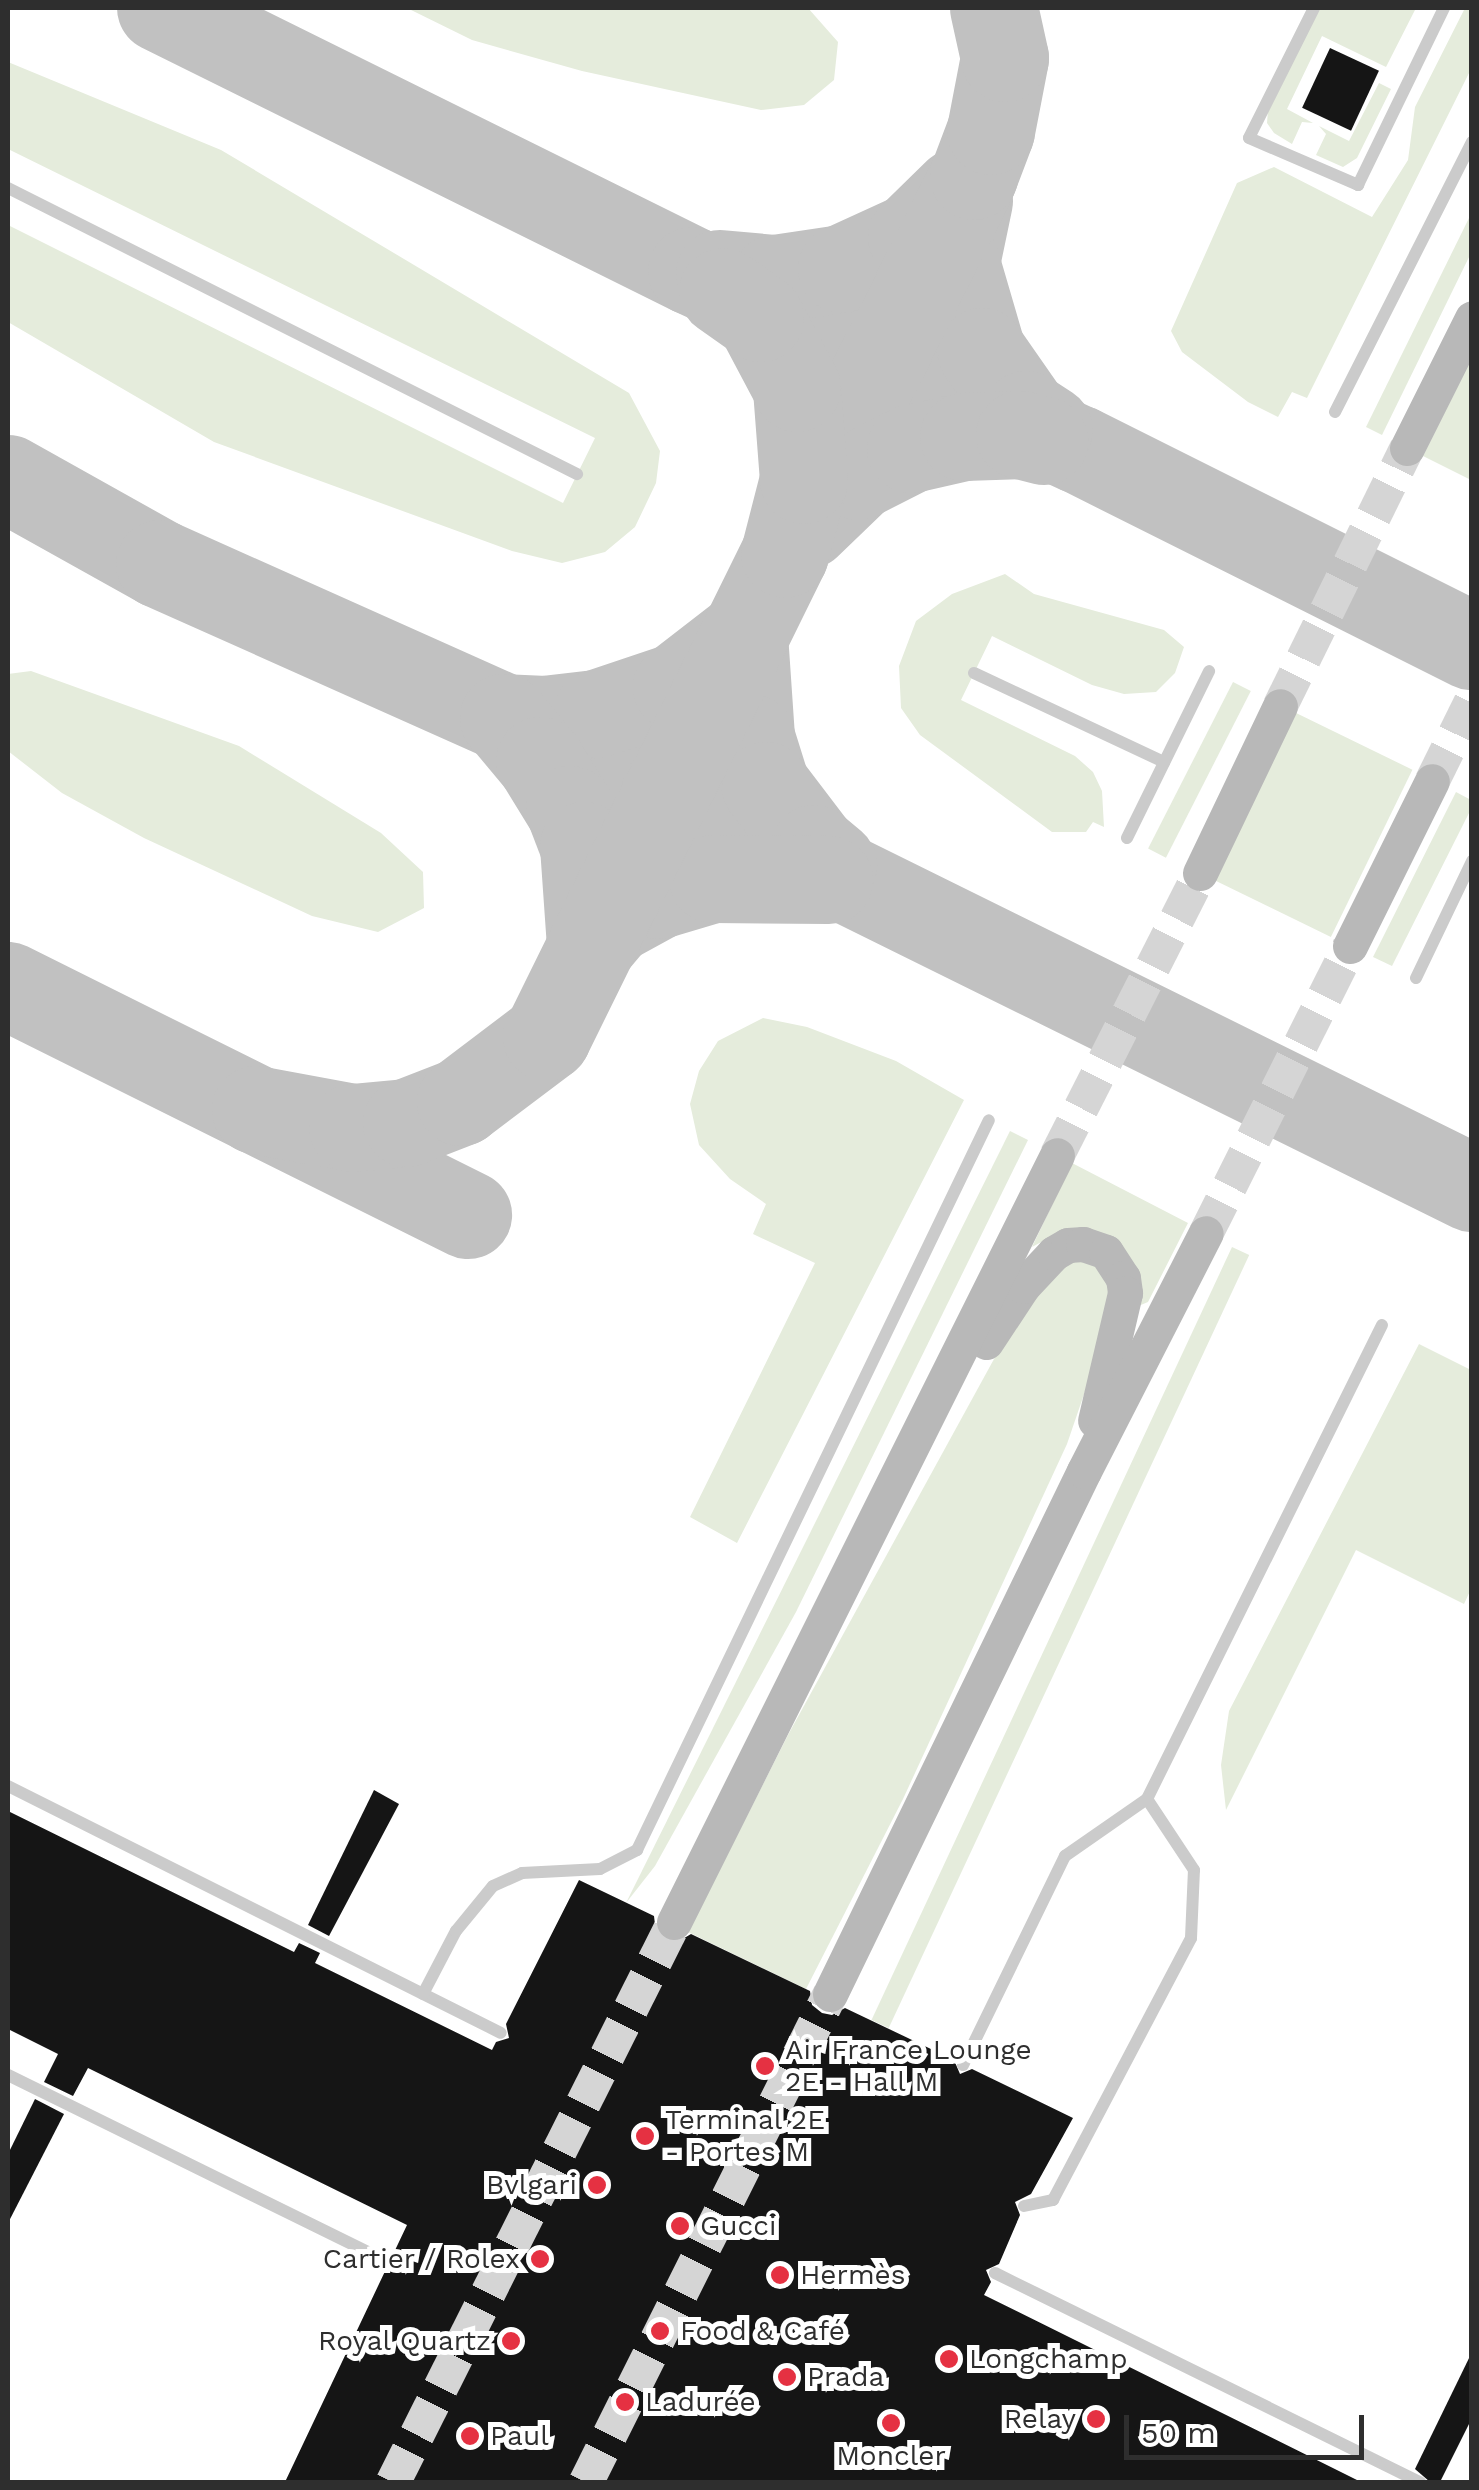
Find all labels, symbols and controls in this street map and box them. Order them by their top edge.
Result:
place label: Air France Lounge 2E - Hall M [785,2033,1032,2099]
marker: Air France Lounge 2E - Hall M [754,2055,776,2077]
place label: Terminal 2E - Portes M [665,2103,826,2169]
marker: Terminal 2E - Portes M [634,2125,656,2147]
place label: Bvlgari [486,2168,577,2202]
marker: Bvlgari [586,2174,608,2196]
place label: Gucci [700,2209,776,2243]
marker: Gucci [669,2215,691,2237]
place label: Cartier / Rolex [322,2242,520,2276]
marker: Cartier / Rolex [529,2248,551,2270]
place label: Hermès [800,2258,906,2292]
marker: Hermès [769,2264,791,2286]
place label: Food & Café [680,2314,845,2348]
marker: Food & Café [649,2320,671,2342]
place label: Royal Quartz [317,2324,491,2358]
marker: Royal Quartz [500,2330,522,2352]
place label: Longchamp [969,2342,1127,2376]
marker: Longchamp [938,2348,960,2370]
place label: Prada [807,2360,884,2394]
marker: Prada [776,2366,798,2388]
place label: Ladurée [645,2385,756,2419]
marker: Ladurée [614,2391,636,2413]
scale bar [1129,2395,1369,2457]
place label: Relay [1004,2402,1076,2436]
marker: Relay [1085,2408,1107,2430]
marker: Moncler [880,2412,902,2434]
text: 50 m [1141,2415,1216,2450]
place label: Paul [490,2419,549,2453]
marker: Paul [459,2425,481,2447]
place label: Moncler [836,2439,946,2473]

